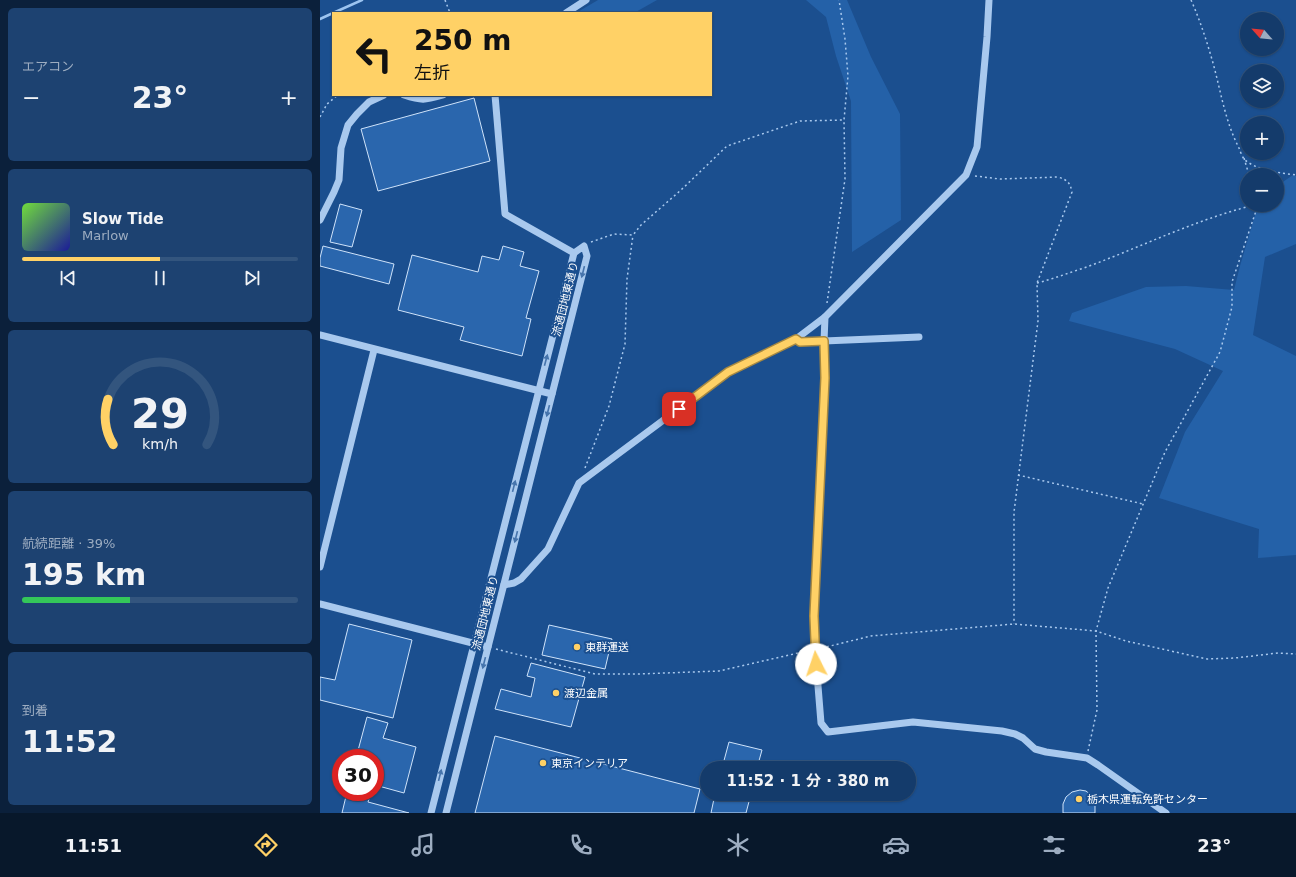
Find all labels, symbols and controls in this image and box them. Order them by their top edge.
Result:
north arrow [1240,12,1284,56]
map controls [1240,12,1284,212]
text: 250 m [414,24,511,57]
icon: left [348,28,400,80]
text: エアコン [22,59,74,74]
text: 左折 [414,62,450,83]
button: layers [1240,64,1284,108]
text: 23° [132,80,188,115]
text: − [22,85,40,110]
text: + [280,85,298,110]
button: + [1240,116,1284,160]
button: − [1240,168,1284,212]
text: Slow Tide [82,210,164,228]
text: Marlow [82,228,129,243]
street label: 流通団地東通り [550,260,581,338]
one-way arrow [580,265,586,278]
icon: previous [57,267,79,289]
icon: pause [149,267,171,289]
icon: next [241,267,263,289]
one-way arrow [543,354,549,367]
text: 29 [131,388,189,437]
pin [662,392,696,426]
icon: arrive [668,398,690,420]
one-way arrow [545,405,551,417]
text: km/h [142,435,178,451]
one-way arrow [511,480,517,493]
one-way arrow [513,531,519,543]
text: 航続距離 · 39% [22,536,115,551]
text: 195 km [22,557,146,592]
street label: 流通団地東通り [470,574,501,652]
place label: 東群運送 [585,641,629,654]
marker: 東群運送 [572,642,582,652]
position arrow [795,643,837,685]
one-way arrow [481,657,487,669]
place label: 渡辺金属 [564,687,608,700]
marker: 渡辺金属 [551,688,561,698]
text: 到着 [22,703,48,718]
text: 11:52 [22,724,118,759]
speed limit sign: 30 [332,749,384,801]
place label: 東京インテリア [551,757,628,770]
marker: 東京インテリア [538,758,548,768]
one-way arrow [438,769,444,781]
text: 11:52 · 1 分 · 380 m [727,772,889,790]
place label: 栃木県運転免許センター [1087,793,1208,806]
marker: 栃木県運転免許センター [1074,794,1084,804]
icon: directions [252,831,280,859]
icon: music [409,831,437,859]
icon: phone [567,831,595,859]
icon: climate [724,831,752,859]
icon: car [882,831,910,859]
icon: filters [1040,831,1068,859]
text: 11:51 [65,835,122,856]
text: 23° [1197,835,1231,856]

